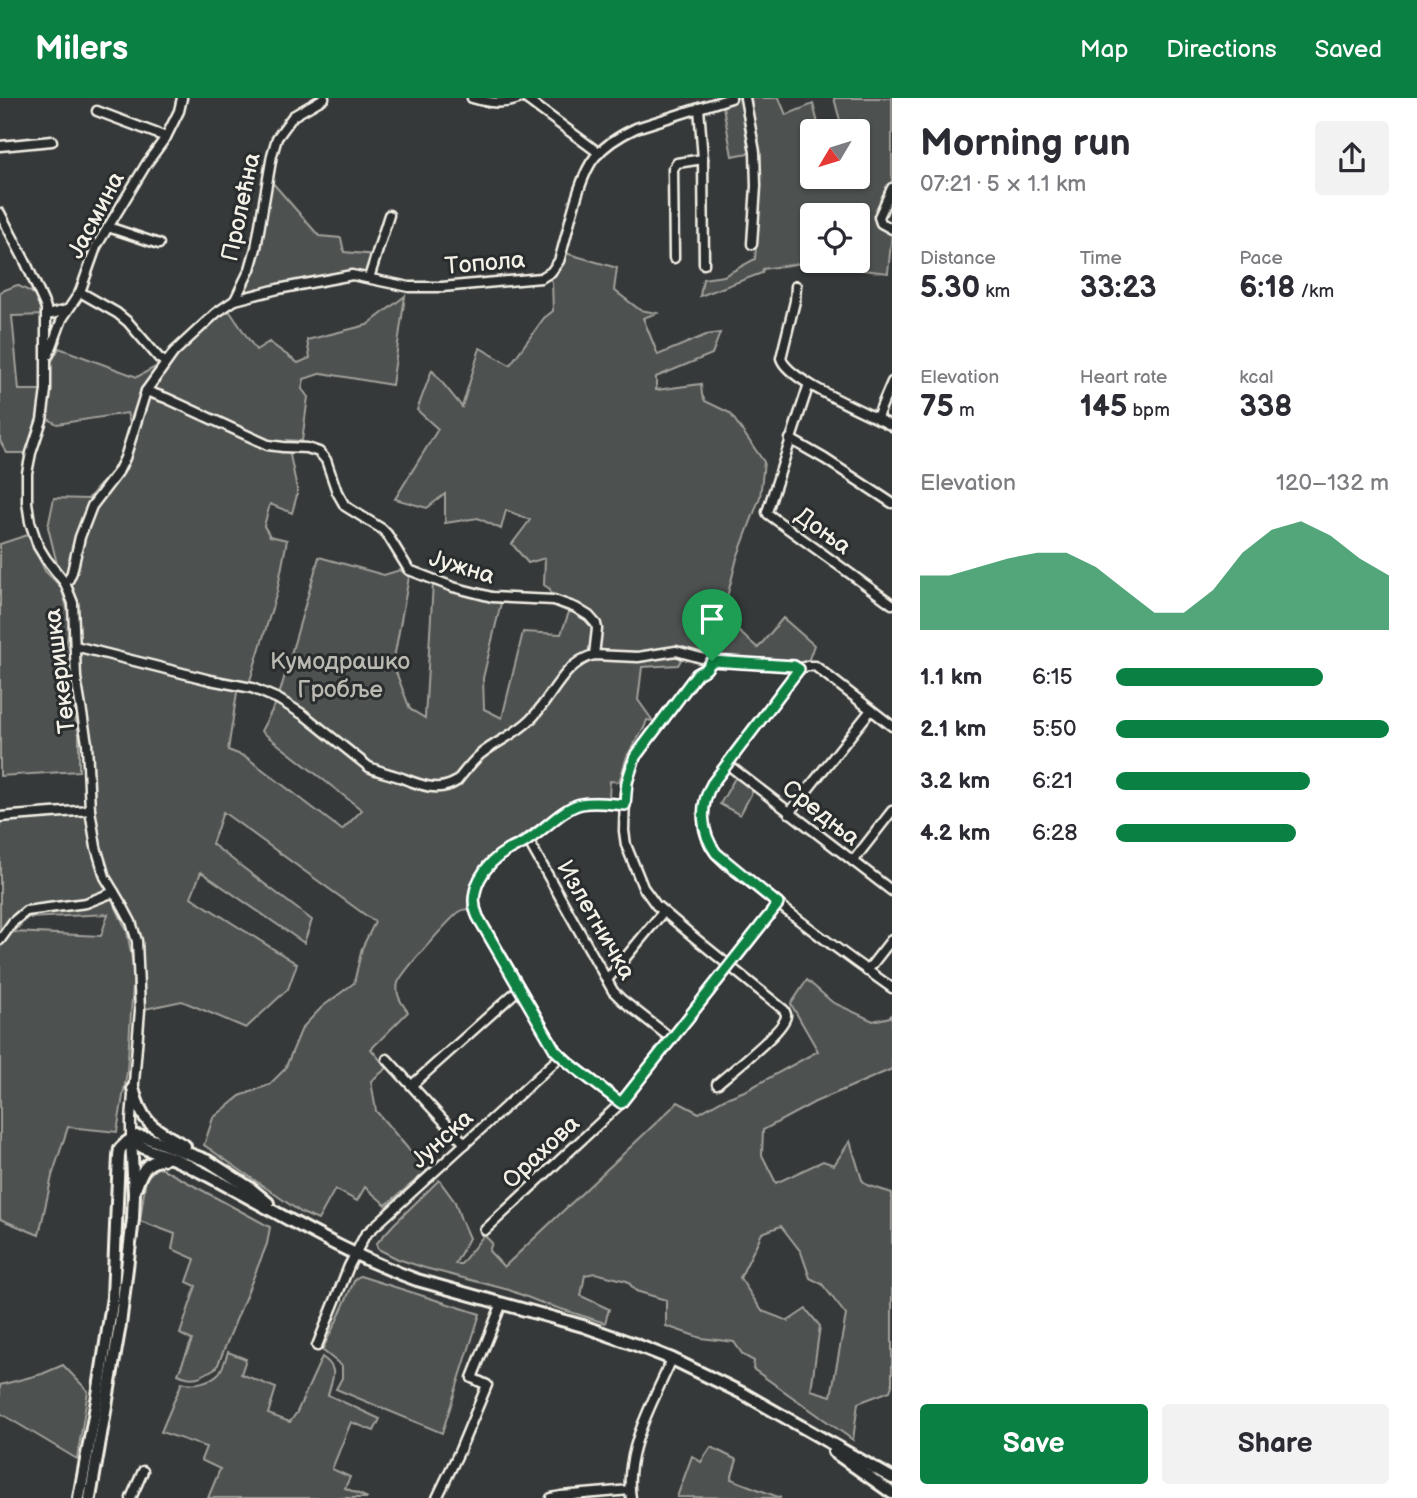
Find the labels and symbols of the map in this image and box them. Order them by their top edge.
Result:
north arrow [800,119,870,189]
street label: Пролећна [215,150,267,264]
street label: Јасмина [61,167,131,263]
street label: Топола [444,245,526,281]
street label: Доња [789,501,857,561]
street label: Јужна [426,543,498,591]
pin [682,589,742,661]
street label: Текеришка [38,607,82,735]
park label: Кумодрашко Гробље [270,647,410,704]
street label: Средња [776,774,866,852]
street label: Излетничка [550,855,642,985]
street label: Јунска [405,1103,479,1175]
street label: Орахова [496,1109,586,1195]

